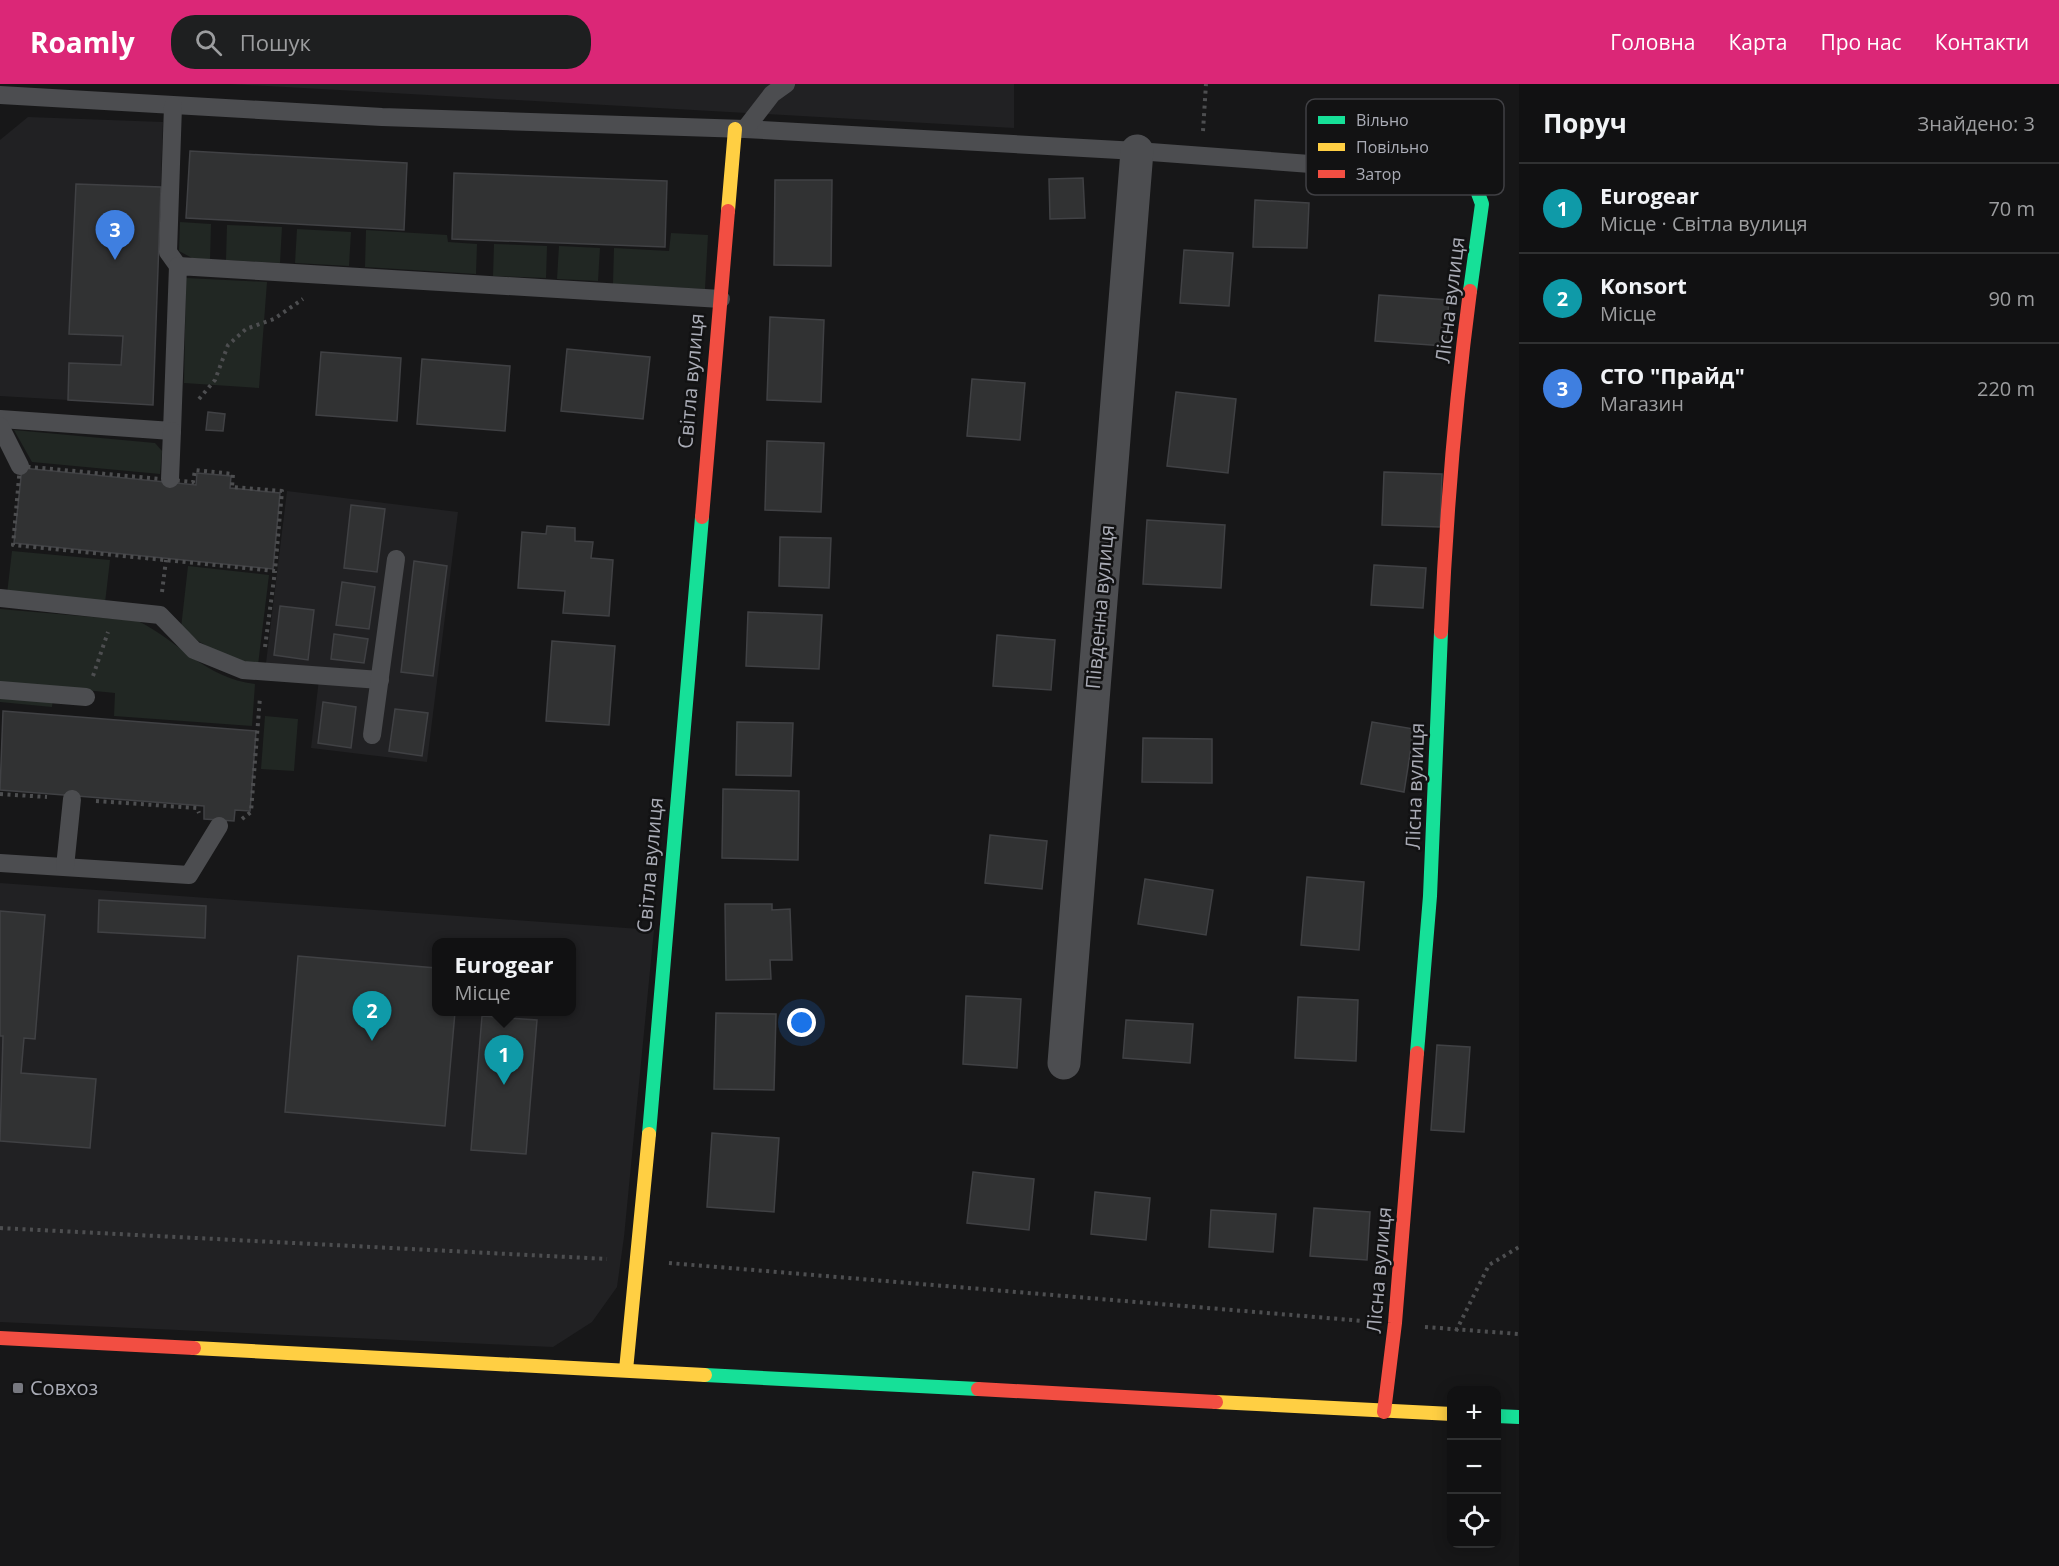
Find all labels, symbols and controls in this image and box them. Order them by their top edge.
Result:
search box [171,15,591,69]
text: Roamly [30,23,135,61]
icon: search [192,26,225,59]
text: Пошук [240,27,311,57]
text: Головна [1610,28,1695,56]
text: Карта [1728,28,1787,56]
text: Про нас [1820,28,1902,56]
text: Контакти [1935,28,2029,56]
legend [1306,99,1504,195]
text: Поруч [1543,105,1627,141]
text: Вільно [1356,109,1409,131]
text: Знайдено: 3 [1918,110,2035,137]
text: Повільно [1356,136,1429,158]
text: Затор [1356,163,1401,185]
text: Eurogear [1600,180,1699,210]
text: 1 [1557,195,1568,222]
text: 70 m [1988,195,2035,222]
pin: 3 [96,210,134,260]
text: Місце · Світла вулиця [1600,210,1808,237]
street label: Лісна вулиця [1428,235,1471,365]
text: Konsort [1600,270,1687,300]
text: 2 [1557,285,1568,312]
text: 90 m [1988,285,2035,312]
text: Місце [1600,300,1656,327]
street label: Світла вулиця [671,312,710,450]
text: СТО "Прайд" [1600,360,1745,390]
text: 3 [1557,375,1568,402]
text: 220 m [1977,375,2035,402]
text: Магазин [1600,390,1684,417]
street label: Південна вулиця [1079,524,1120,690]
street label: Лісна вулиця [1399,722,1430,850]
street label: Світла вулиця [630,796,669,934]
popup [432,938,576,1016]
text: Eurogear [454,949,554,979]
text: Місце [454,979,511,1006]
pin: 2 [352,992,392,1041]
your location [787,1008,816,1037]
pin: 1 [484,1036,524,1085]
street label: Лісна вулиця [1360,1206,1397,1334]
place label: Совхоз [30,1374,98,1401]
marker: Совхоз [11,1381,25,1395]
map controls [1447,1386,1501,1548]
button: + [1447,1386,1501,1440]
button: − [1447,1440,1501,1494]
button: locate [1447,1494,1501,1548]

